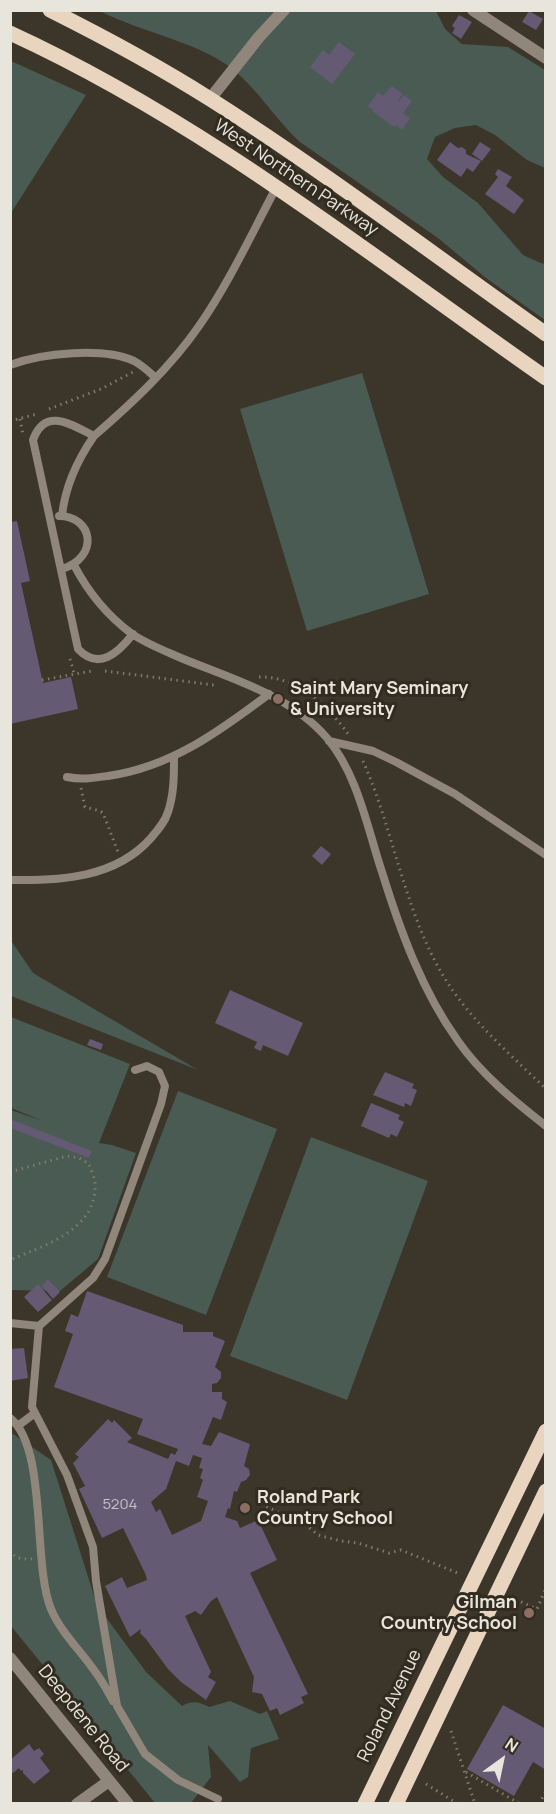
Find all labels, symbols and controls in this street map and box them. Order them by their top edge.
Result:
street label: West Northern Parkway [210,115,382,241]
place label: Saint Mary Seminary & University [290,678,468,720]
marker: Saint Mary Seminary & University [271,692,285,706]
place label: Roland Park Country School [257,1487,393,1530]
house number: 5204 [103,1496,137,1514]
marker: Roland Park Country School [238,1501,252,1515]
place label: Gilman Country School [381,1592,517,1634]
marker: Gilman Country School [522,1606,536,1620]
street label: Roland Avenue [353,1646,427,1766]
street label: Deepdene Road [33,1661,133,1777]
north arrow [472,1730,532,1790]
text: N [501,1733,523,1757]

